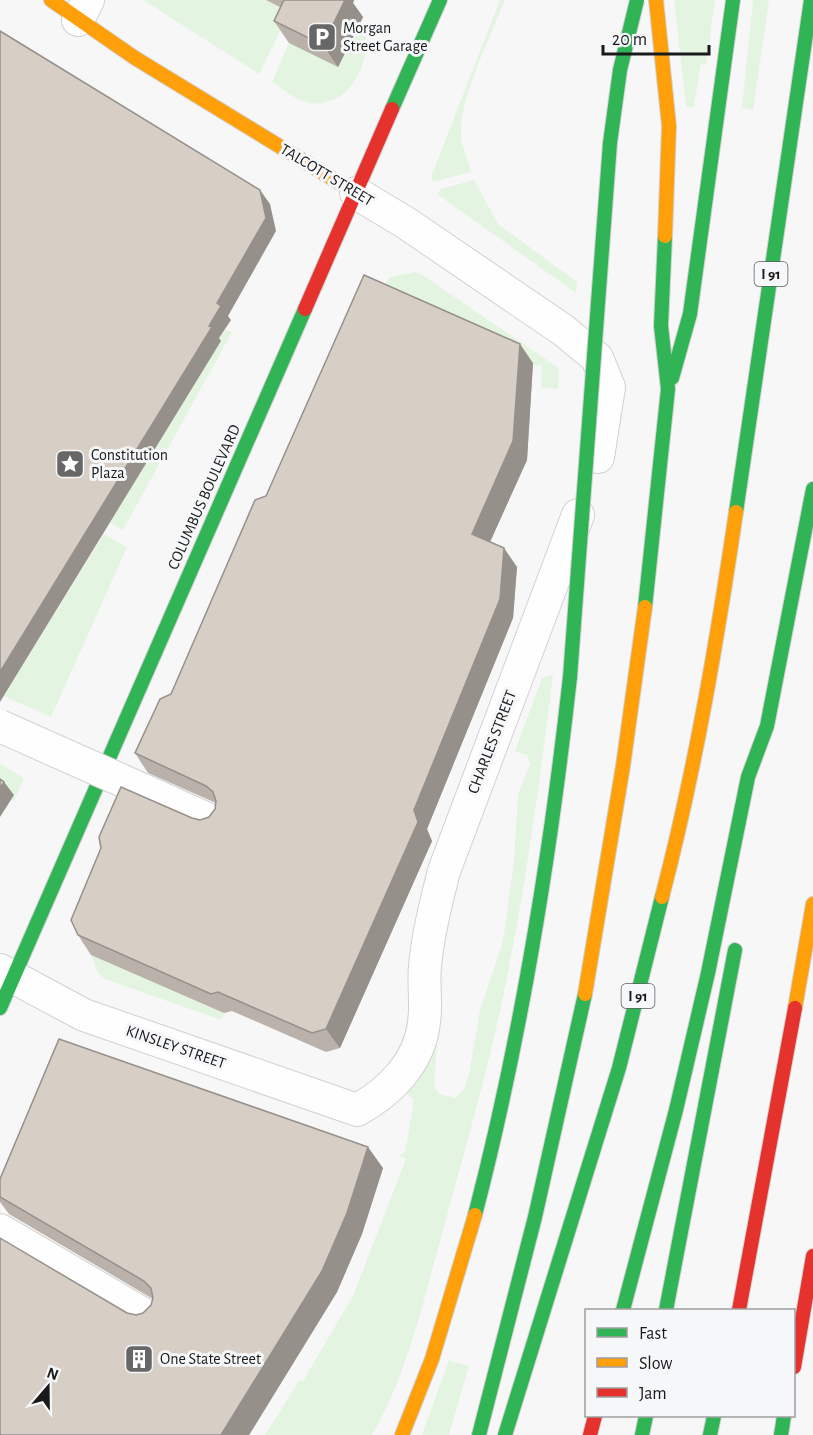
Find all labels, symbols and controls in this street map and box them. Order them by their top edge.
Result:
scale bar [603,18,710,56]
place label: Morgan Street Garage [343,20,428,54]
parking icon: Morgan Street Garage [306,21,338,53]
text: 20 m [612,31,647,49]
street label: TALCOTT STREET [278,141,377,209]
road number: I 91 [754,262,788,286]
street label: COLUMBUS BOULEVARD [165,422,243,572]
place label: Constitution Plaza [91,447,168,481]
place icon: Constitution Plaza [54,448,86,480]
street label: CHARLES STREET [465,688,519,796]
road number: I 91 [622,984,654,1008]
street label: KINSLEY STREET [124,1022,228,1072]
legend [585,1309,795,1417]
text: Fast [639,1325,667,1343]
building icon: One State Street [123,1343,155,1375]
place label: One State Street [160,1351,261,1367]
text: Slow [639,1355,672,1373]
north arrow [18,1357,78,1417]
text: N [45,1364,61,1383]
text: Jam [639,1385,667,1403]

